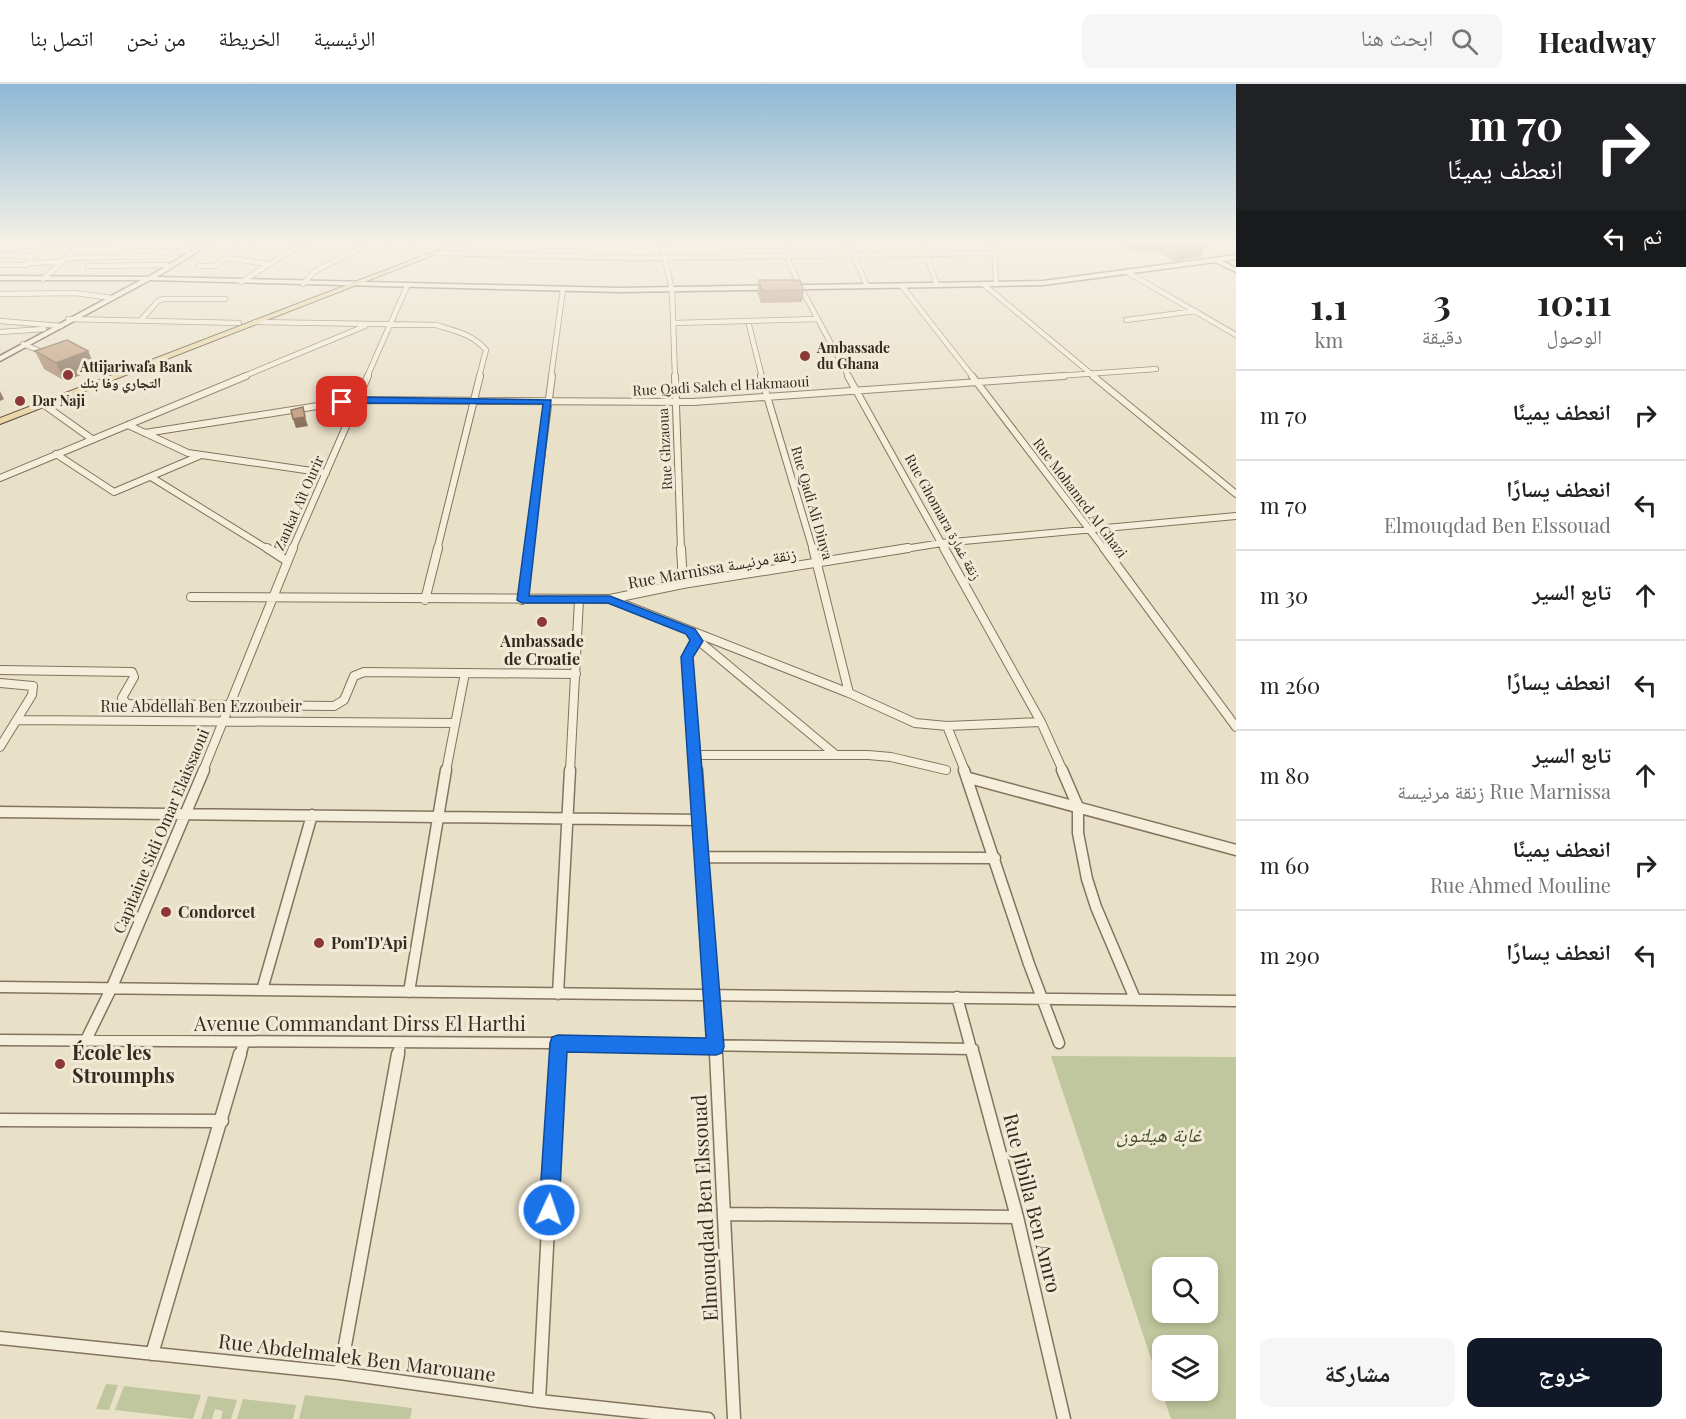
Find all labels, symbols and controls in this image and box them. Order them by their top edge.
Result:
search box [1082,14,1502,68]
text: ابحث هنا [1361,22,1433,52]
text: اتصل بنا [30,23,93,51]
text: من نحن [126,23,186,51]
text: الخريطة [219,23,280,51]
text: الرئيسية [313,23,376,51]
text: Headway [1538,23,1656,60]
icon: search [1448,25,1481,58]
text: 70 m [1469,96,1563,152]
icon: right [1584,108,1662,186]
text: انعطف يمينًا [1447,150,1563,186]
text: ثم [1643,220,1662,250]
icon: left [1598,222,1631,255]
text: 3 [1433,277,1451,325]
text: 10:11 [1537,277,1612,325]
text: 1.1 [1310,281,1348,329]
text: دقيقة [1422,322,1462,349]
text: الوصول [1547,322,1602,349]
text: km [1315,326,1343,353]
place label: Ambassade du Ghana [816,338,890,373]
marker: Ambassade du Ghana [798,349,812,363]
place label: Attijariwafa Bank التجاري وفا بنك [79,357,193,394]
marker: Attijariwafa Bank التجاري وفا بنك [61,368,75,382]
street label: Rue Qadi Saleh el Hakmaoui [632,371,810,400]
pin [316,376,367,427]
icon: arrive [325,385,358,418]
place label: Dar Naji [32,391,86,410]
marker: Dar Naji [13,394,27,408]
text: انعطف يمينًا [1513,396,1611,426]
icon: right [1629,399,1662,432]
text: 70 m [1260,400,1307,430]
street label: Rue Ghzaoua [653,407,676,491]
street label: Rue Mohamed Al Ghazi [1029,434,1132,561]
street label: Rue Qadi Ali Dinya [787,444,838,562]
street label: Rue Ghomara زنقة غمارة [901,450,986,583]
street label: Zankat Aït Ourir [269,452,328,553]
text: انعطف يسارًا [1506,473,1611,503]
icon: left [1629,489,1662,522]
text: 70 m [1260,490,1307,520]
text: Elmouqdad Ben Elssouad [1384,511,1611,538]
street label: Rue Marnissa زنقة مرنيسة [626,542,798,593]
text: تابع السير [1532,576,1611,606]
icon: ahead [1629,579,1662,612]
text: 30 m [1260,580,1308,610]
marker: Ambassade de Croatie [535,615,549,629]
place label: Ambassade de Croatie [499,630,584,669]
text: انعطف يسارًا [1506,666,1611,696]
icon: left [1629,669,1662,702]
text: 260 m [1260,670,1320,700]
street label: Rue Abdellah Ben Ezzoubeir [100,695,302,716]
street label: Capitaine Sidi Omar Elaissaoui [108,725,214,937]
text: تابع السير [1532,739,1611,769]
icon: ahead [1629,759,1662,792]
text: 80 m [1260,760,1310,790]
text: Rue Marnissa زنقة مرنيسة [1397,777,1611,804]
text: انعطف يمينًا [1513,833,1611,863]
icon: right [1629,849,1662,882]
text: 60 m [1260,850,1310,880]
text: Rue Ahmed Mouline [1430,871,1611,898]
place label: Condorcet [178,901,256,922]
marker: Condorcet [159,905,173,919]
place label: Pom'D'Api [331,932,408,953]
marker: Pom'D'Api [312,936,326,950]
text: انعطف يسارًا [1506,936,1611,966]
icon: left [1629,939,1662,972]
text: 290 m [1260,940,1320,970]
street label: Avenue Commandant Dirss El Harthi [193,1009,526,1036]
place label: École les Stroumphs [72,1038,175,1088]
marker: École les Stroumphs [53,1057,67,1071]
street label: Elmouqdad Ben Elssouad [684,1094,723,1322]
street label: Rue Jibilla Ben Amro [998,1110,1069,1295]
park label: غابة هيلتون [1116,1120,1203,1148]
position arrow [517,1178,581,1242]
map controls [1152,1257,1218,1401]
button: search [1152,1257,1218,1323]
street label: Rue Abdelmalek Ben Marouane [217,1326,497,1387]
button: layers [1152,1335,1218,1401]
button: مشاركة [1260,1338,1455,1407]
button: خروج [1467,1338,1662,1407]

